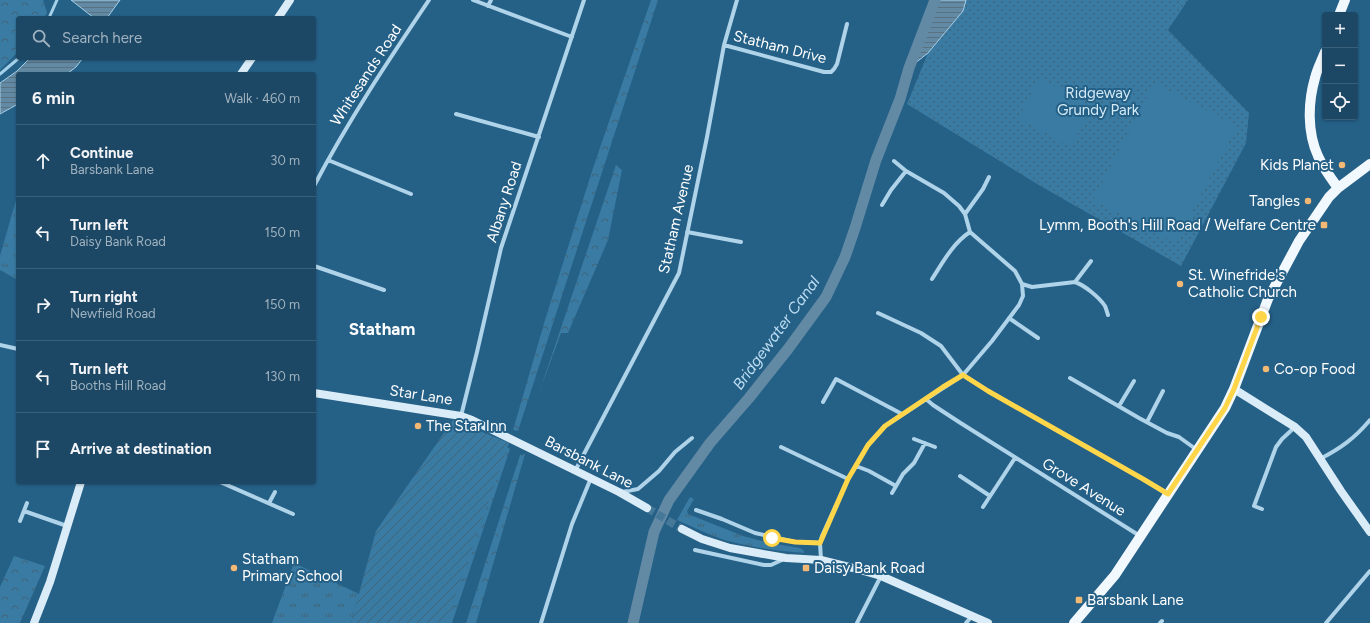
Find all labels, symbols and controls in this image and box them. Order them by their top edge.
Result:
map controls [1322,12,1358,120]
button: + [1322,12,1358,48]
search box [16,16,316,60]
street label: Whitesands Road [327,21,405,129]
icon: search [30,27,52,49]
street label: Statham Drive [732,27,828,67]
text: Search here [62,29,142,47]
button: − [1322,48,1358,84]
park label: Ridgeway Grundy Park [1057,84,1140,119]
button: locate [1322,84,1358,120]
text: 6 min [32,88,75,108]
text: Walk · 460 m [224,91,300,106]
text: Continue [70,144,133,162]
icon: ahead [32,150,54,172]
text: 30 m [270,153,300,168]
place label: Kids Planet [1260,156,1334,174]
street label: Albany Road [482,159,526,245]
marker: Kids Planet [1337,160,1347,170]
text: Barsbank Lane [70,162,154,177]
street label: Statham Avenue [655,163,697,275]
place label: Tangles [1249,192,1300,210]
marker: Tangles [1303,196,1313,206]
text: Turn left [70,216,128,234]
place label: Lymm, Booth's Hill Road / Welfare Centre [1039,216,1316,234]
marker: Lymm, Booth's Hill Road / Welfare Centre [1319,220,1329,230]
icon: left [32,222,54,244]
text: 150 m [265,225,300,240]
text: Daisy Bank Road [70,234,166,249]
place label: St. Winefride's Catholic Church [1188,266,1297,301]
water label: Bridgewater Canal [729,272,824,393]
marker: St. Winefride's Catholic Church [1175,279,1185,289]
text: Turn right [70,288,138,306]
icon: right [32,294,54,316]
text: 150 m [265,297,300,312]
text: Newfield Road [70,306,156,321]
route end [1252,308,1270,326]
district label: Statham [349,319,415,339]
text: Turn left [70,360,128,378]
place label: Co-op Food [1274,360,1355,378]
marker: Co-op Food [1261,364,1271,374]
icon: left [32,366,54,388]
text: 130 m [265,369,300,384]
text: Booths Hill Road [70,378,166,393]
street label: Star Lane [388,381,454,409]
place label: The Star Inn [426,417,507,435]
marker: The Star Inn [413,421,423,431]
street label: Barsbank Lane [542,432,636,492]
icon: arrive [32,438,54,460]
text: Arrive at destination [70,440,211,458]
street label: Grove Avenue [1039,454,1129,520]
route start [763,529,781,547]
place label: Statham Primary School [242,550,343,585]
place label: Daisy Bank Road [814,559,925,577]
marker: Statham Primary School [229,563,239,573]
marker: Daisy Bank Road [801,563,811,573]
place label: Barsbank Lane [1087,591,1184,609]
marker: Barsbank Lane [1074,595,1084,605]

